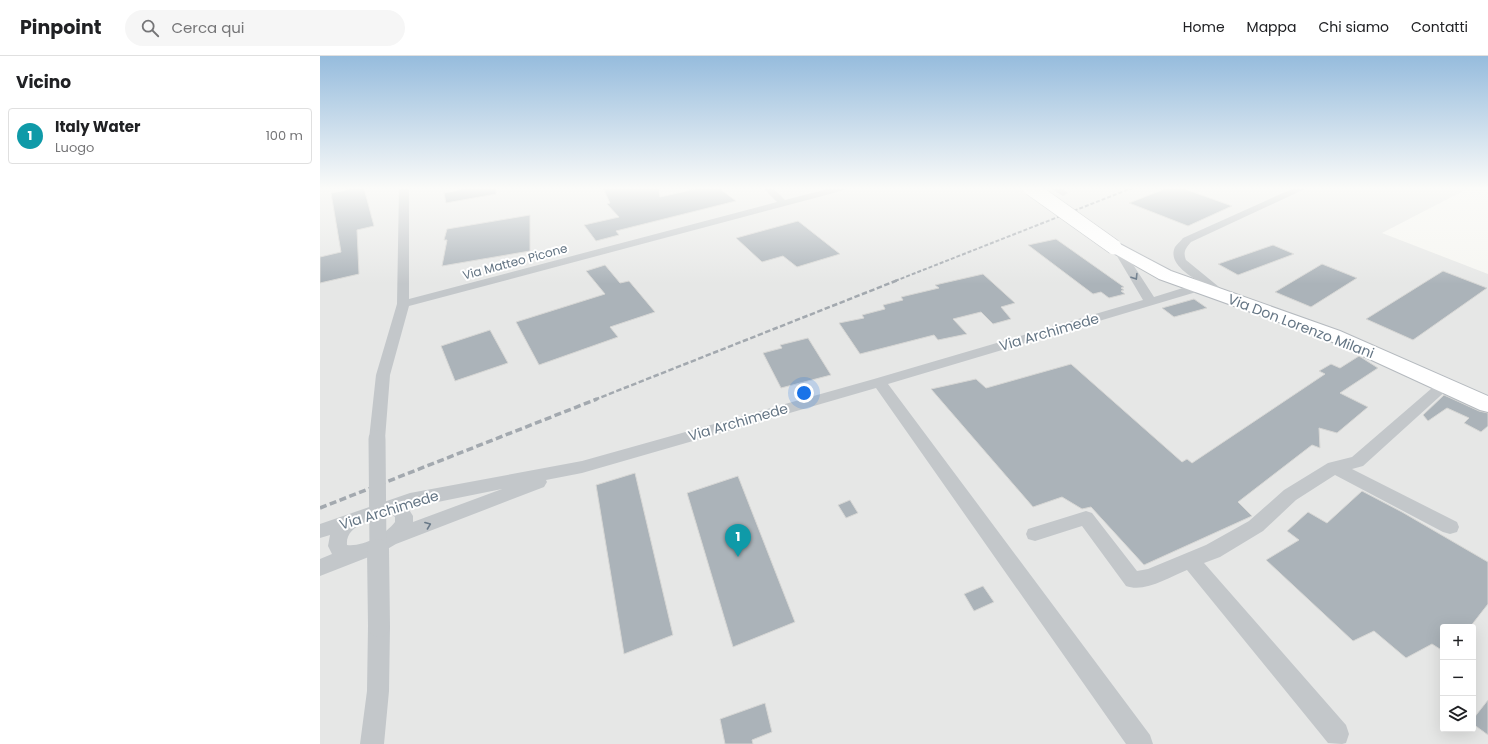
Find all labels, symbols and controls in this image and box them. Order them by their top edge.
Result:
search box [125,10,405,46]
text: Pinpoint [20,14,101,41]
icon: search [139,17,161,39]
text: Cerca qui [171,17,245,38]
text: Home [1183,17,1225,37]
text: Mappa [1247,17,1297,37]
text: Chi siamo [1319,17,1389,37]
text: Contatti [1411,17,1468,37]
text: Vicino [16,70,71,94]
text: Italy Water [55,116,141,137]
text: 1 [28,126,32,145]
text: 100 m [266,126,303,145]
text: Luogo [55,138,94,157]
street label: Via Matteo Picone [461,239,569,284]
one-way arrow [1130,273,1137,280]
street label: Via Don Lorenzo Milani [1225,289,1377,363]
street label: Via Archimede [997,308,1102,356]
your location [794,383,814,403]
street label: Via Archimede [686,398,791,446]
street label: Via Archimede [337,485,441,535]
one-way arrow [424,521,431,529]
pin: 1 [725,524,751,557]
map controls [1440,624,1476,732]
button: + [1440,624,1476,660]
button: − [1440,660,1476,696]
button: layers [1440,696,1476,732]

